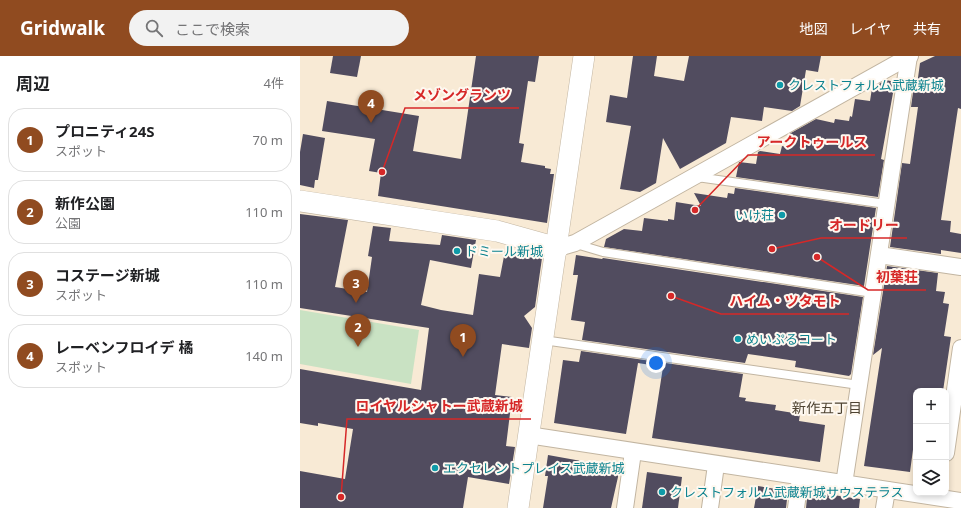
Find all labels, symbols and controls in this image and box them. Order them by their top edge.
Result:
search box [129,10,409,46]
text: Gridwalk [20,15,105,41]
icon: search [143,17,165,39]
text: ここで検索 [175,19,250,39]
text: 地図 [799,19,827,38]
text: レイヤ [849,19,891,38]
text: 共有 [913,19,941,38]
text: 周辺 [16,72,50,95]
text: 4件 [264,74,284,92]
place label: クレストフォルム武蔵新城 [788,76,944,94]
marker: クレストフォルム武蔵新城 [775,80,785,90]
callout: メゾングランツ [405,82,519,108]
text: メゾングランツ [413,85,511,104]
pin: 4 [358,90,384,123]
text: プロニティ24S [55,121,155,141]
callout: アークトゥールス [748,129,875,155]
text: 1 [26,131,34,149]
text: 70 m [253,131,283,149]
text: アークトゥールス [756,132,868,151]
text: スポット [55,142,107,160]
text: 新作公園 [55,193,115,213]
text: 2 [26,203,34,221]
text: 110 m [245,203,283,221]
place label: いけ荘 [735,206,774,224]
marker: いけ荘 [777,210,787,220]
callout: オードリー [821,212,907,238]
text: 公園 [55,214,81,232]
text: オードリー [829,215,899,234]
place label: ドミール新城 [465,242,543,260]
marker: ドミール新城 [452,246,462,256]
callout: 初葉荘 [868,264,926,290]
text: コステージ新城 [55,265,160,285]
text: 初葉荘 [876,267,918,286]
pin: 3 [343,270,369,303]
text: 3 [26,275,34,293]
text: 110 m [245,275,283,293]
text: スポット [55,286,107,304]
callout: ハイム・ツタモト [721,288,849,314]
text: ハイム・ツタモト [729,291,841,310]
pin: 2 [345,314,371,347]
pin: 1 [450,324,476,357]
place label: めいぷるコート [746,330,837,348]
marker: めいぷるコート [733,334,743,344]
text: レーベンフロイデ 橘 [55,337,193,357]
text: 4 [26,347,34,365]
text: 140 m [245,347,283,365]
your location [646,353,666,373]
text: スポット [55,358,107,376]
map controls [913,388,949,496]
button: + [913,388,949,424]
callout: ロイヤルシャトー武蔵新城 [347,393,531,419]
text: ロイヤルシャトー武蔵新城 [355,396,523,415]
district label: 新作五丁目 [792,398,862,417]
button: − [913,424,949,460]
place label: エクセレントプレイス武蔵新城 [443,459,625,477]
button: layers [913,460,949,496]
marker: エクセレントプレイス武蔵新城 [430,463,440,473]
place label: クレストフォルム武蔵新城サウステラス [670,483,903,501]
marker: クレストフォルム武蔵新城サウステラス [657,487,667,497]

